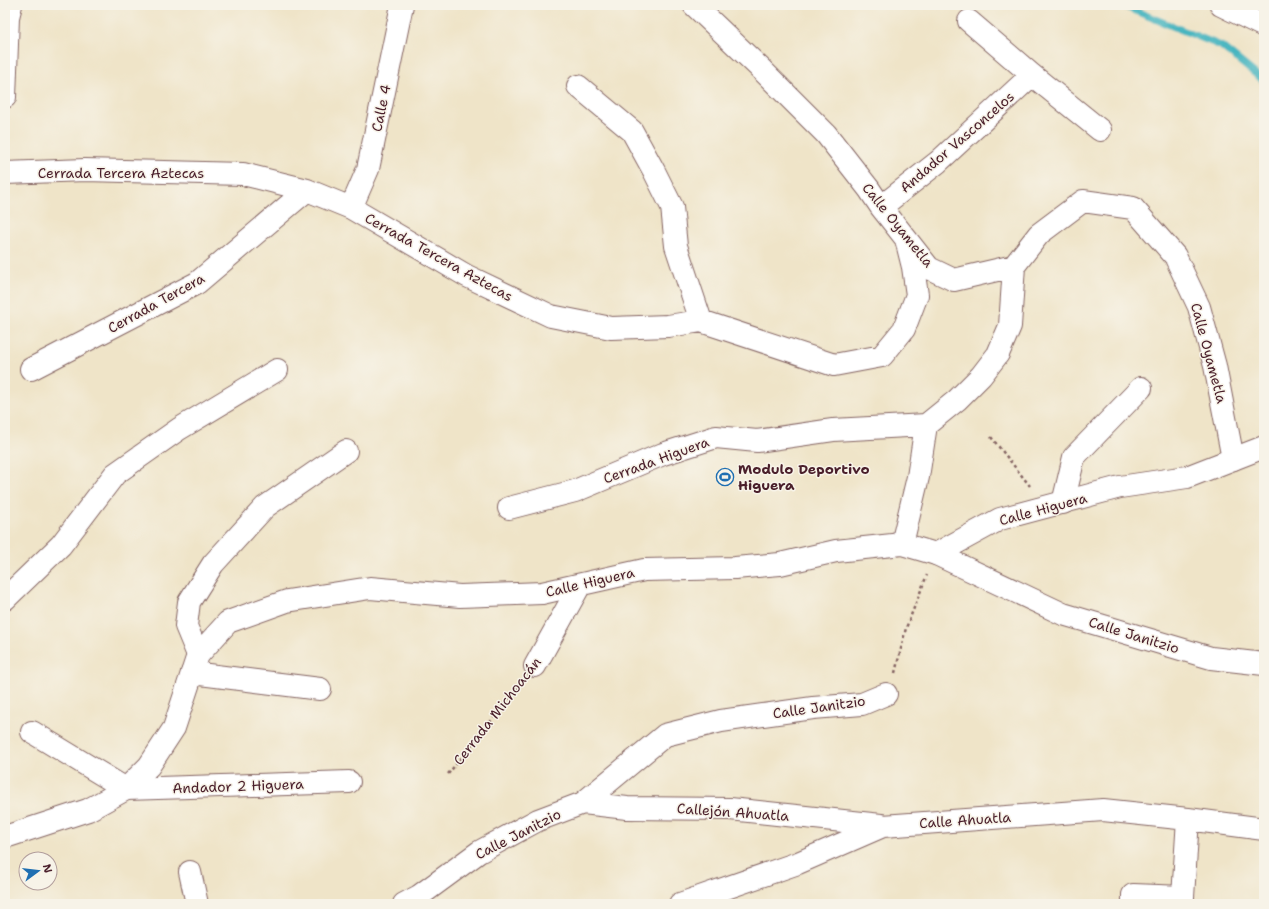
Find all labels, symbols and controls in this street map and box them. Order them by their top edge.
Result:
street label: Calle 4 [367,83,395,133]
street label: Andador Vasconcelos [896,87,1018,197]
street label: Cerrada Tercera Aztecas [38,164,204,182]
street label: Calle Oyametla [858,179,938,271]
street label: Cerrada Tercera Aztecas [362,209,516,305]
street label: Cerrada Tercera [104,269,208,337]
street label: Calle Oyametla [1187,301,1231,406]
street label: Cerrada Higuera [601,432,712,487]
place label: Modulo Deportivo Higuera [738,460,870,494]
sports icon: Modulo Deportivo Higuera [715,467,735,487]
street label: Calle Higuera [997,489,1089,529]
street label: Calle Higuera [544,563,636,601]
street label: Calle Janitzio [1087,613,1181,657]
street label: Cerrada Michoacán [449,653,545,769]
street label: Calle Janitzio [771,692,867,722]
street label: Andador 2 Higuera [172,775,304,797]
street label: Callejón Ahuatla [676,799,790,825]
street label: Calle Janitzio [472,805,564,863]
street label: Calle Ahuatla [918,808,1012,832]
north arrow [18,851,58,891]
text: N [39,862,56,875]

